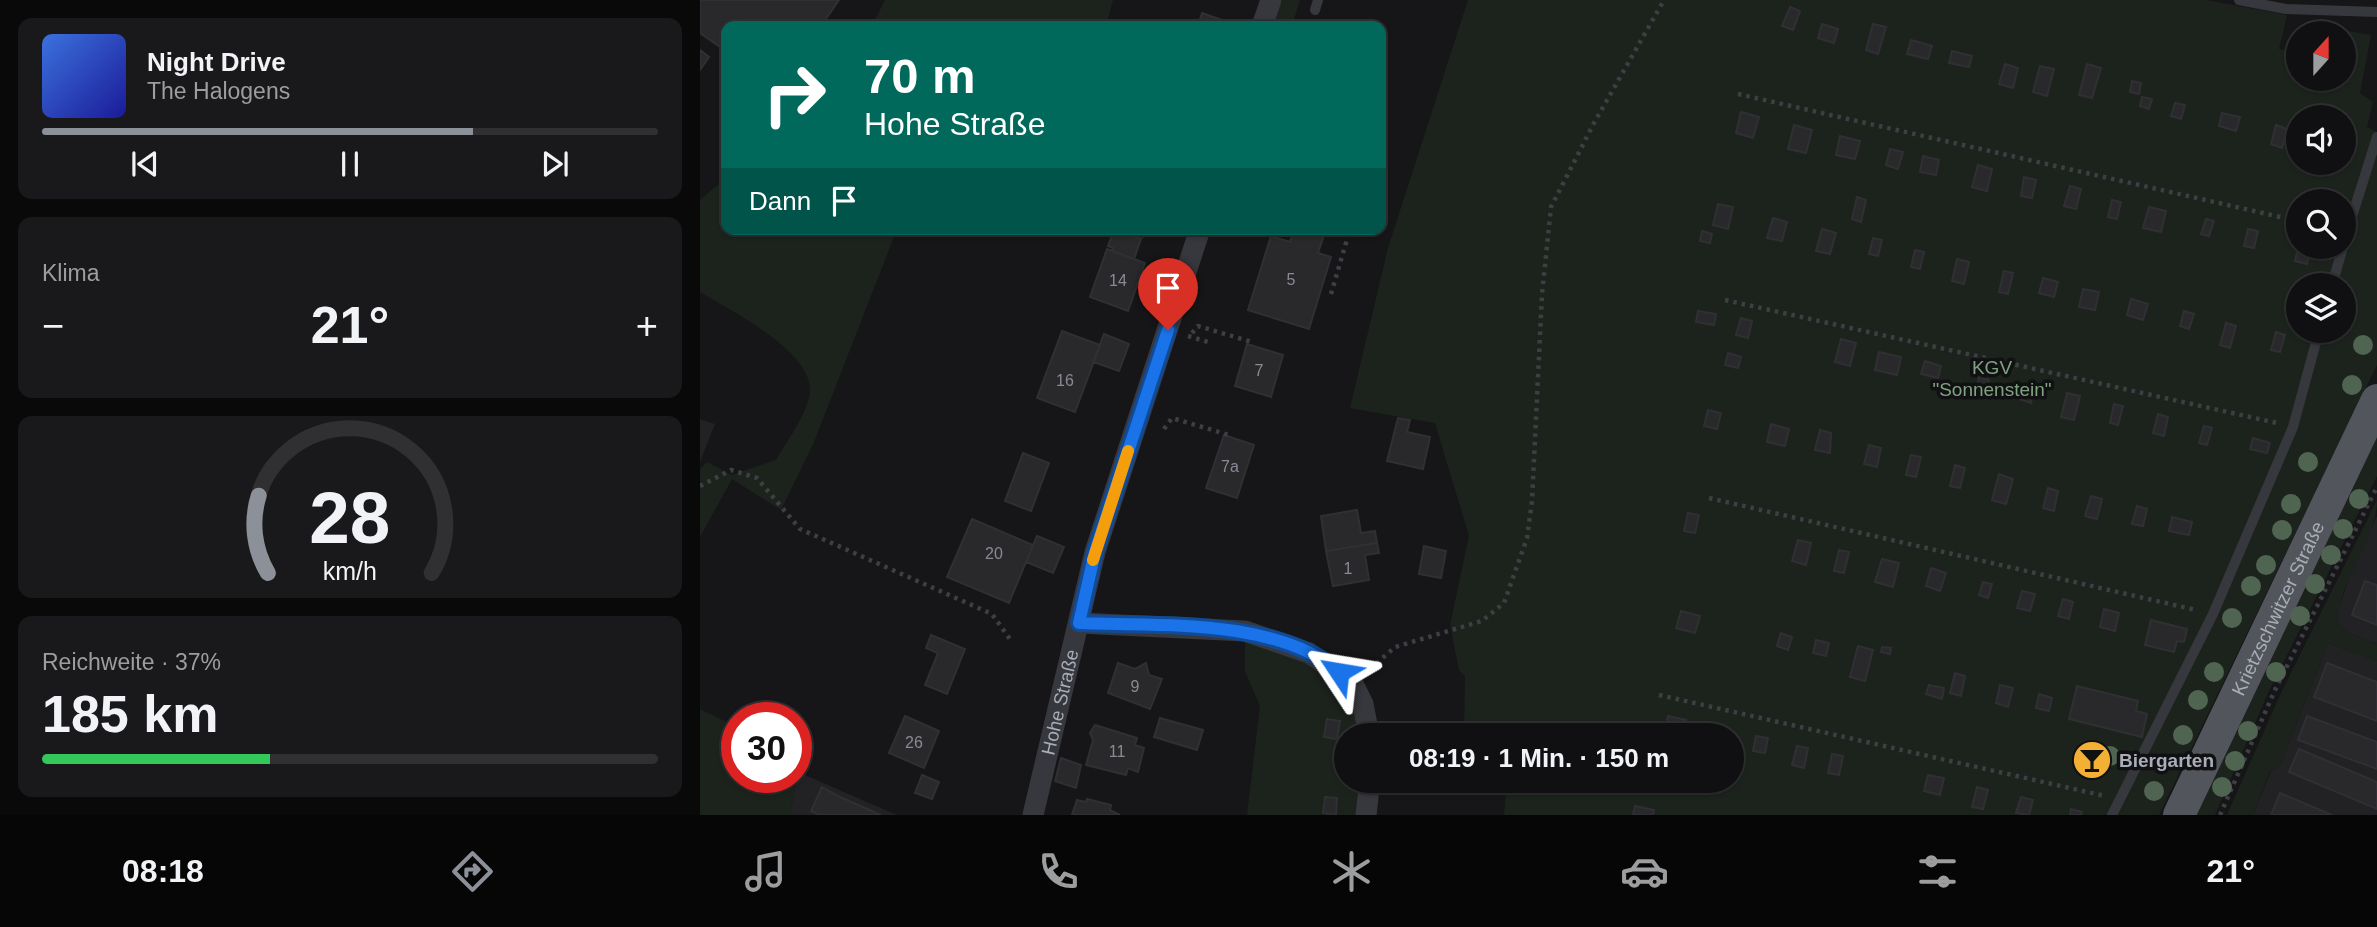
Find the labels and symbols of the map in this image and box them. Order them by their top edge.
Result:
north arrow [2286,21,2356,91]
pin [1138,258,1198,330]
house number: 5 [1287,271,1296,288]
house number: 14 [1109,272,1127,289]
park label: KGV "Sonnenstein" [1932,357,2052,400]
house number: 7 [1255,362,1264,379]
house number: 16 [1056,372,1074,389]
house number: 7a [1221,458,1239,475]
street label: Krietzschwitzer Straße [2228,518,2328,699]
house number: 20 [985,545,1003,562]
house number: 1 [1344,560,1353,577]
position arrow [1302,635,1376,709]
street label: Hohe Straße [1038,647,1083,757]
house number: 9 [1131,678,1140,695]
speed limit sign: 30 [721,702,812,793]
house number: 26 [905,734,923,751]
bar icon: Biergarten [2071,739,2113,781]
house number: 11 [1109,743,1125,760]
place label: Biergarten [2119,750,2214,771]

